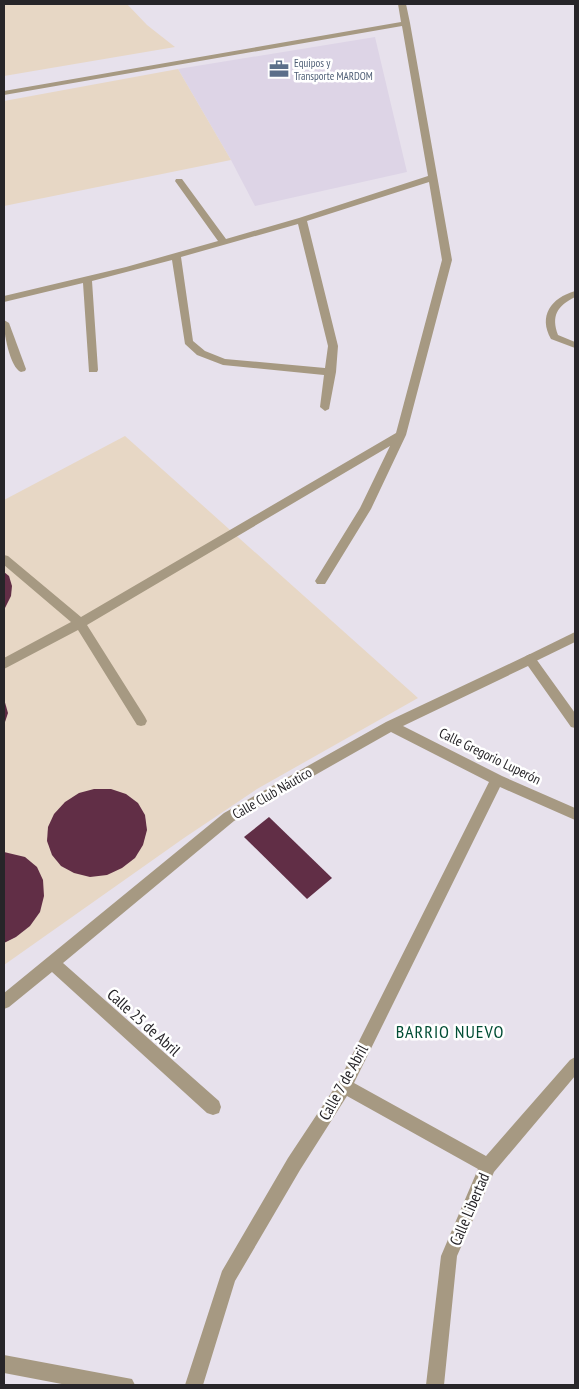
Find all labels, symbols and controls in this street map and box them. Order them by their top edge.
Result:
place label: Equipos y Transporte MARDOM [294,56,373,83]
office icon: Equipos y Transporte MARDOM [268,58,290,80]
street label: Calle Gregorio Luperón [436,724,544,788]
street label: Calle Club Náutico [229,763,315,823]
street label: Calle 25 de Abril [103,984,185,1060]
district label: BARRIO NUEVO [396,1020,504,1043]
street label: Calle 7 de Abril [314,1040,372,1123]
street label: Calle Libertad [445,1170,493,1248]

